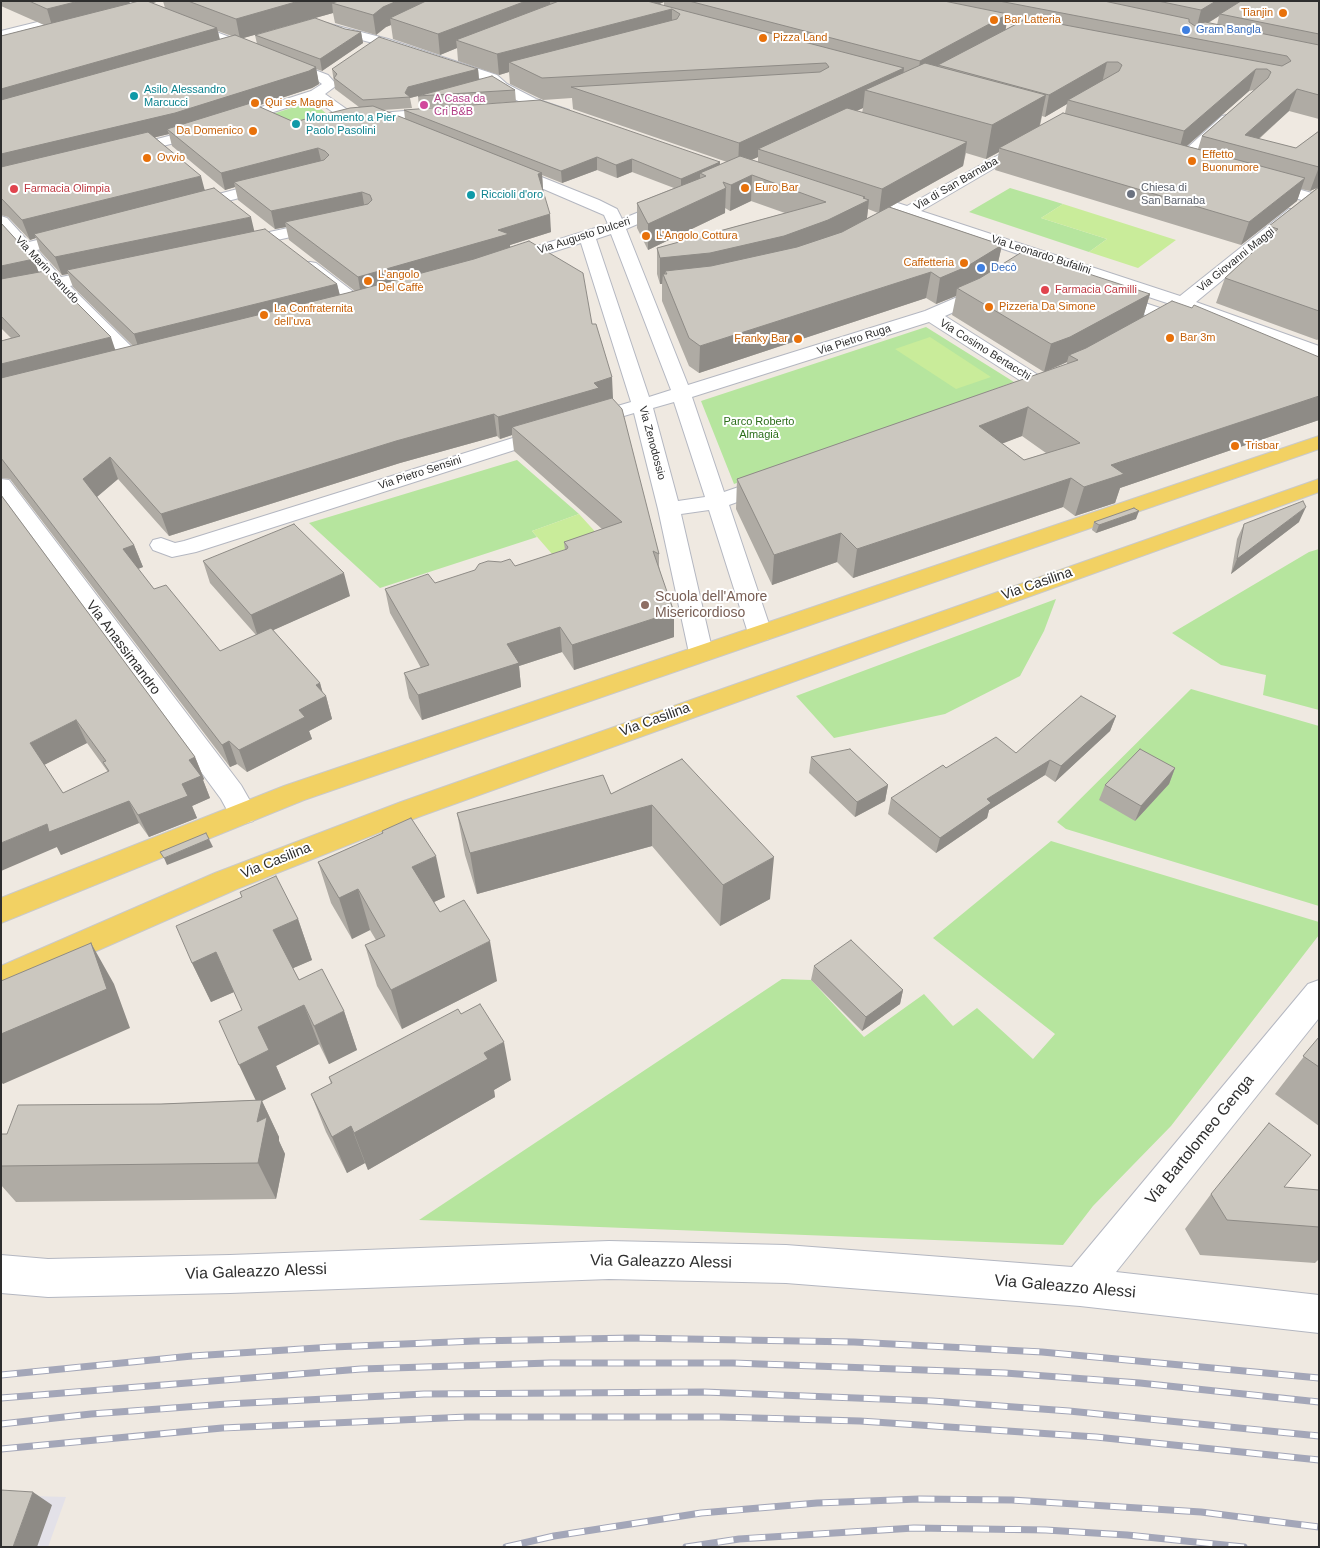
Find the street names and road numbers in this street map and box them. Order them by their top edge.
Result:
street label: Via di San Barnaba [912,155,1000,213]
street label: Via Augusto Dulceri [536,215,632,257]
street label: Via Giovanni Maggi [1195,225,1277,295]
street label: Via Leonardo Bufalini [989,233,1093,277]
street label: Via Marin Sanudo [12,234,82,306]
street label: Via Cosimo Bertacchi [937,317,1033,383]
street label: Via Pietro Ruga [815,322,893,358]
street label: Via Zenodossio [636,405,668,481]
street label: Via Pietro Sensini [377,453,463,493]
street label: Via Casilina [999,564,1075,604]
street label: Via Anassimandro [82,598,164,698]
street label: Via Casilina [618,700,692,740]
street label: Via Casilina [239,839,313,883]
street label: Via Bartolomeo Genga [1142,1071,1258,1209]
street label: Via Galeazzo Alessi [590,1251,732,1273]
street label: Via Galeazzo Alessi [185,1260,327,1284]
street label: Via Galeazzo Alessi [993,1271,1137,1303]

